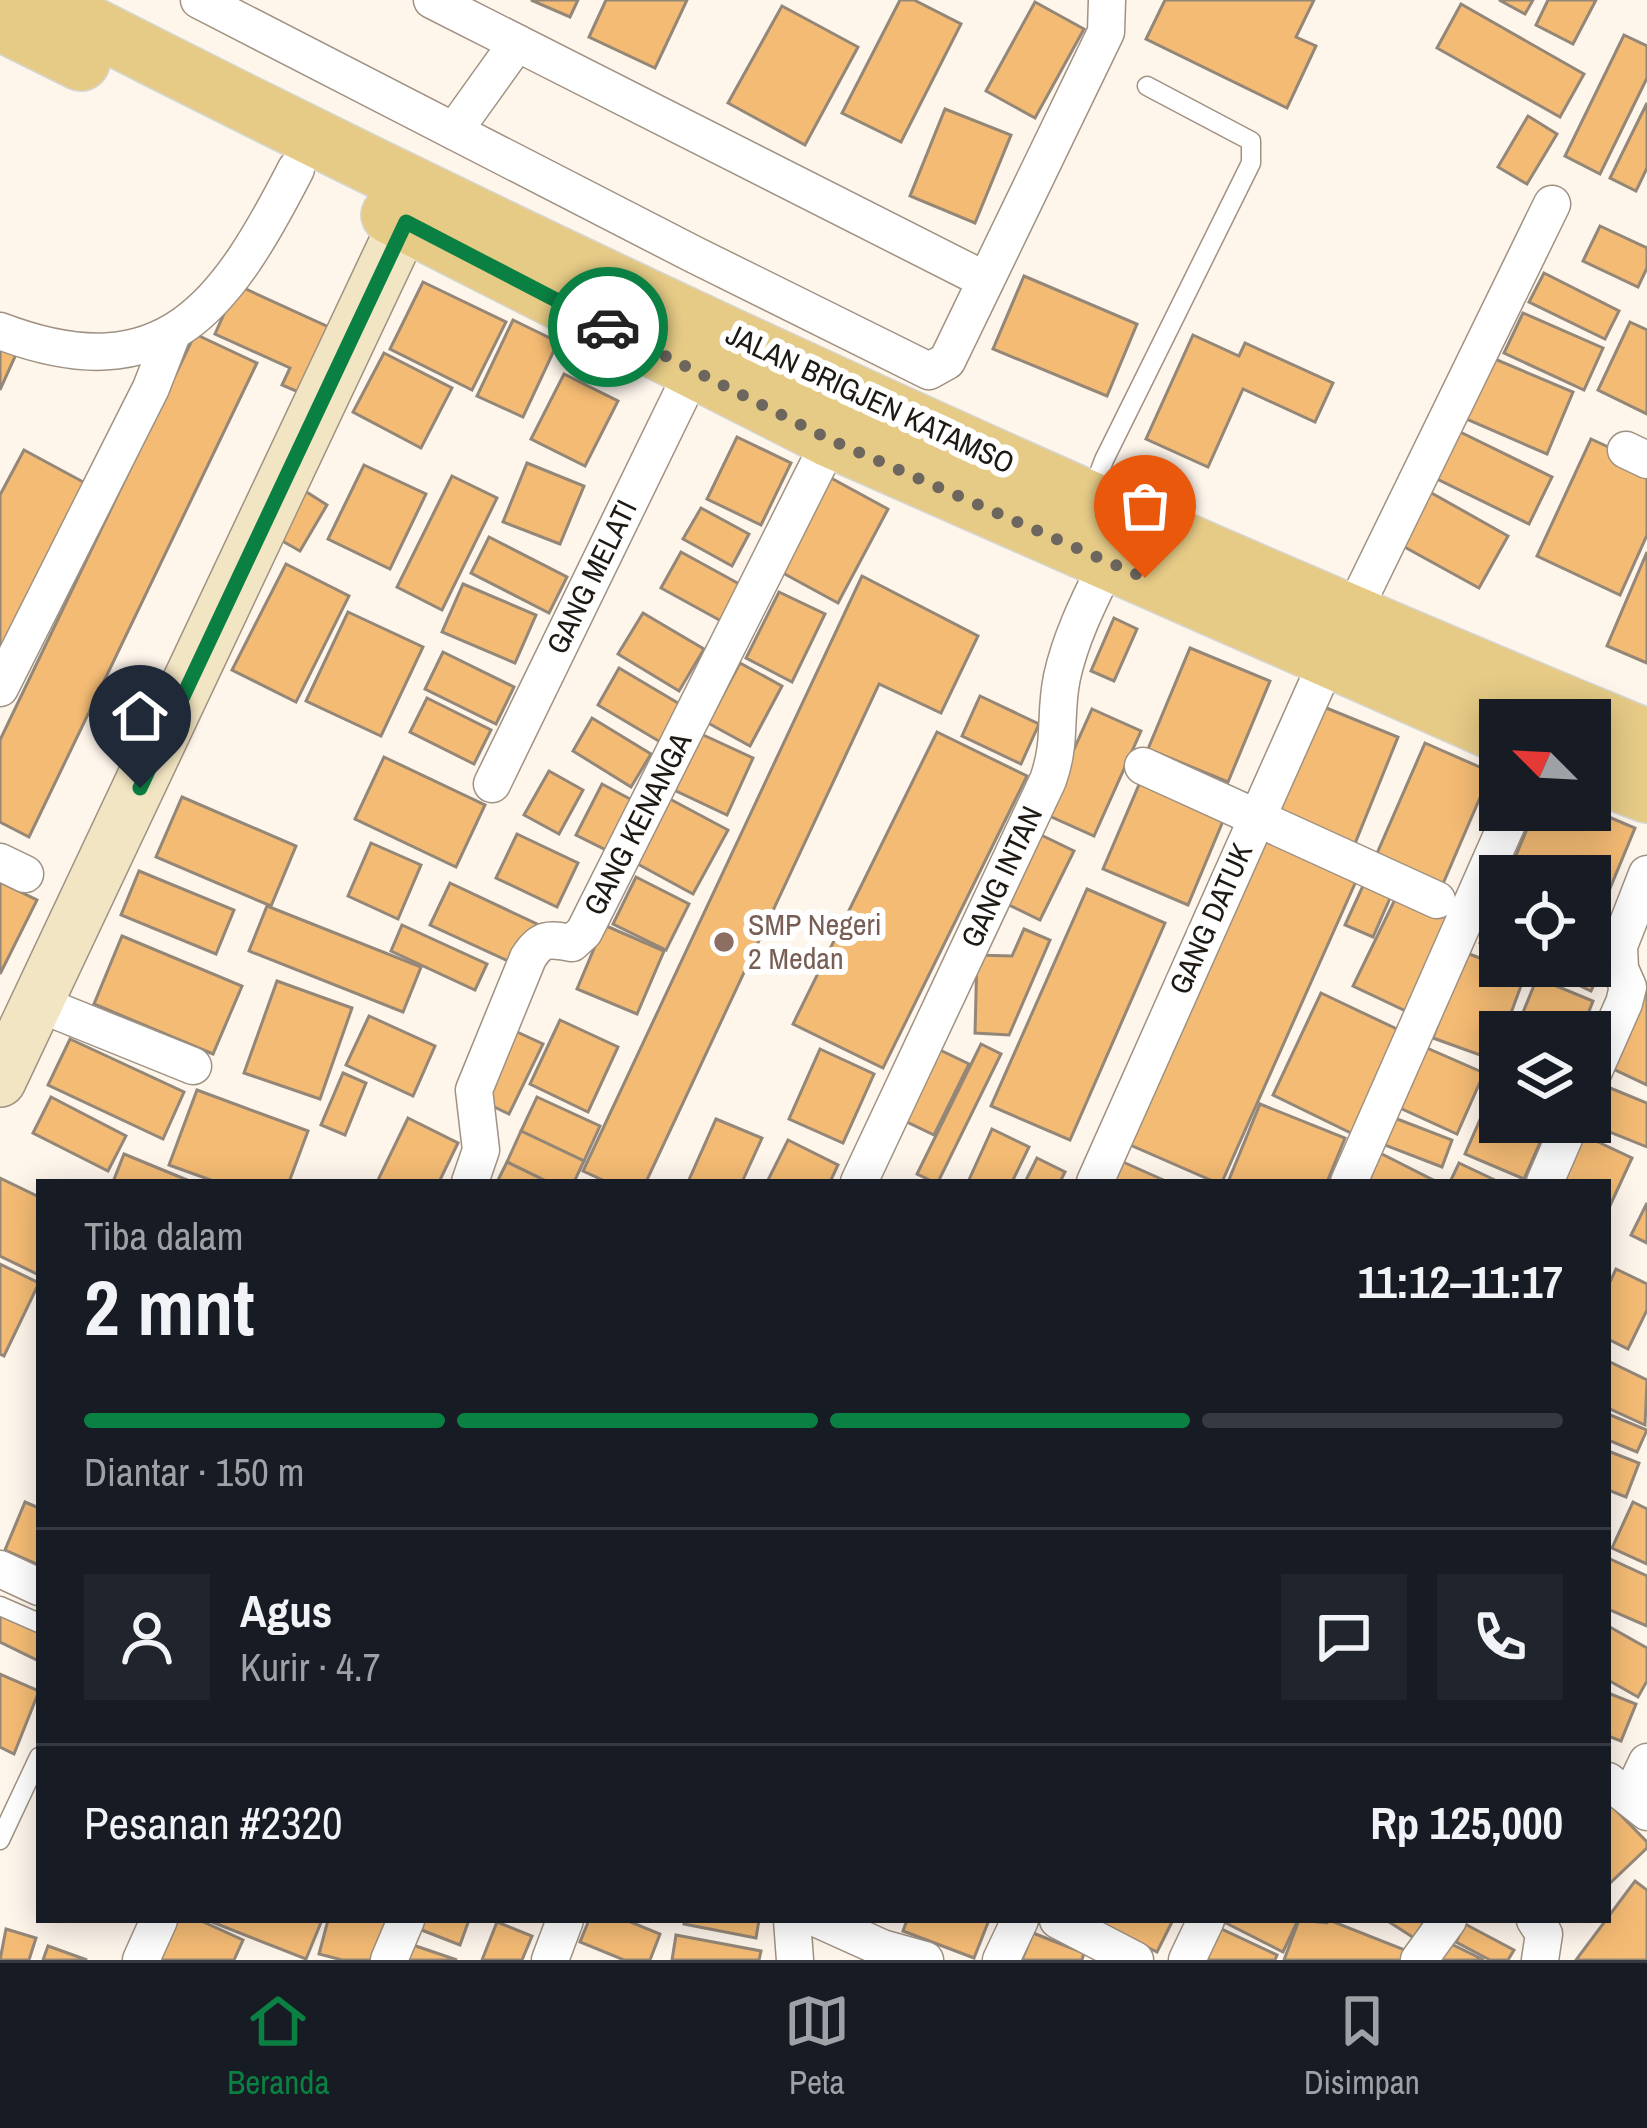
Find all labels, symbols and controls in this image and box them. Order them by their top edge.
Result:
courier [548,267,668,387]
icon: car [575,294,641,360]
street label: JALAN BRIGJEN KATAMSO [720,314,1021,482]
pin [1094,455,1196,578]
icon: bag [1112,473,1178,539]
street label: GANG MELATI [537,493,646,660]
pin [89,665,191,788]
icon: home [107,683,173,749]
north arrow [1479,699,1611,831]
map controls [1479,699,1611,1143]
street label: GANG KENANGA [574,725,701,922]
street label: GANG INTAN [951,800,1051,954]
street label: GANG DATUK [1159,836,1261,1000]
button: locate [1479,855,1611,987]
place label: SMP Negeri 2 Medan [748,904,882,978]
marker: SMP Negeri 2 Medan [711,929,737,955]
button: layers [1479,1011,1611,1143]
text: Tiba dalam [84,1210,243,1262]
text: 11:12–11:17 [1358,1251,1563,1312]
text: 2 mnt [84,1254,255,1359]
text: Diantar · 150 m [84,1446,304,1498]
button: person [84,1574,210,1700]
button: chat [1281,1574,1407,1700]
button: phone [1437,1574,1563,1700]
text: Agus [240,1580,332,1641]
text: Kurir · 4.7 [240,1641,380,1693]
text: Pesanan #2320 [84,1792,343,1853]
text: Rp 125,000 [1370,1792,1563,1853]
tab: Beranda [227,1988,329,2104]
tab: Peta [784,1988,850,2104]
tab: Disimpan [1304,1988,1420,2104]

